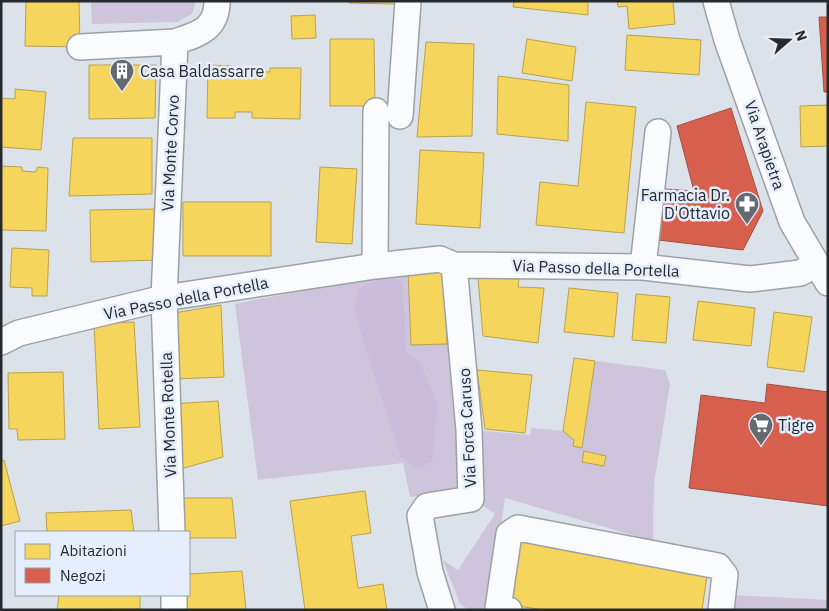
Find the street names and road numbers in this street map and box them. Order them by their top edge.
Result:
street label: Via Monte Corvo [157,94,183,212]
street label: Via Arapietra [740,98,790,193]
street label: Via Passo della Portella [512,255,680,281]
street label: Via Passo della Portella [102,272,270,324]
street label: Via Monte Rotella [156,351,180,478]
street label: Via Forca Caruso [454,368,480,488]

